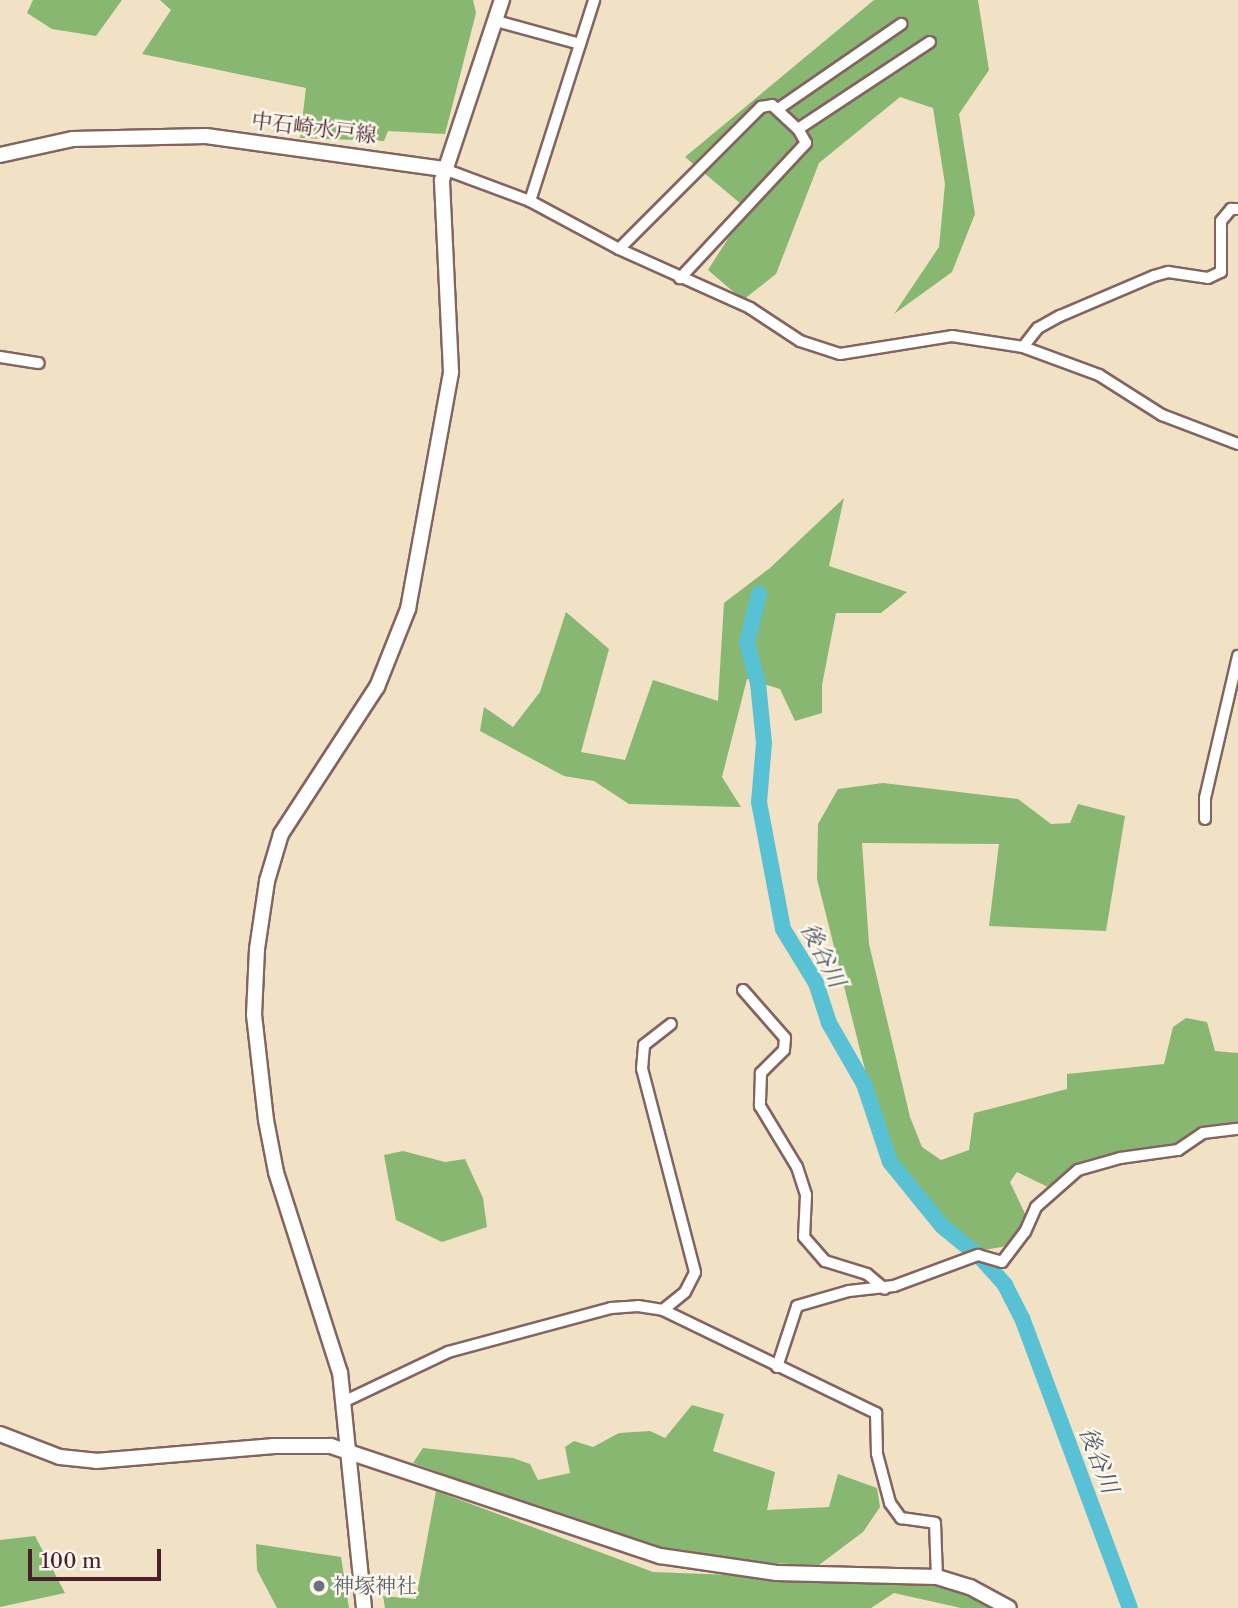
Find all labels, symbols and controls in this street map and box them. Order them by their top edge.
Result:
street label: 中石崎水戸線 [250,108,378,148]
water label: 後谷川 [795,918,851,992]
water label: 後谷川 [1074,1423,1124,1497]
scale bar [32,1534,164,1578]
text: 100 m [41,1548,102,1573]
place label: 神塚神社 [333,1573,417,1599]
marker: 神塚神社 [311,1578,327,1594]

